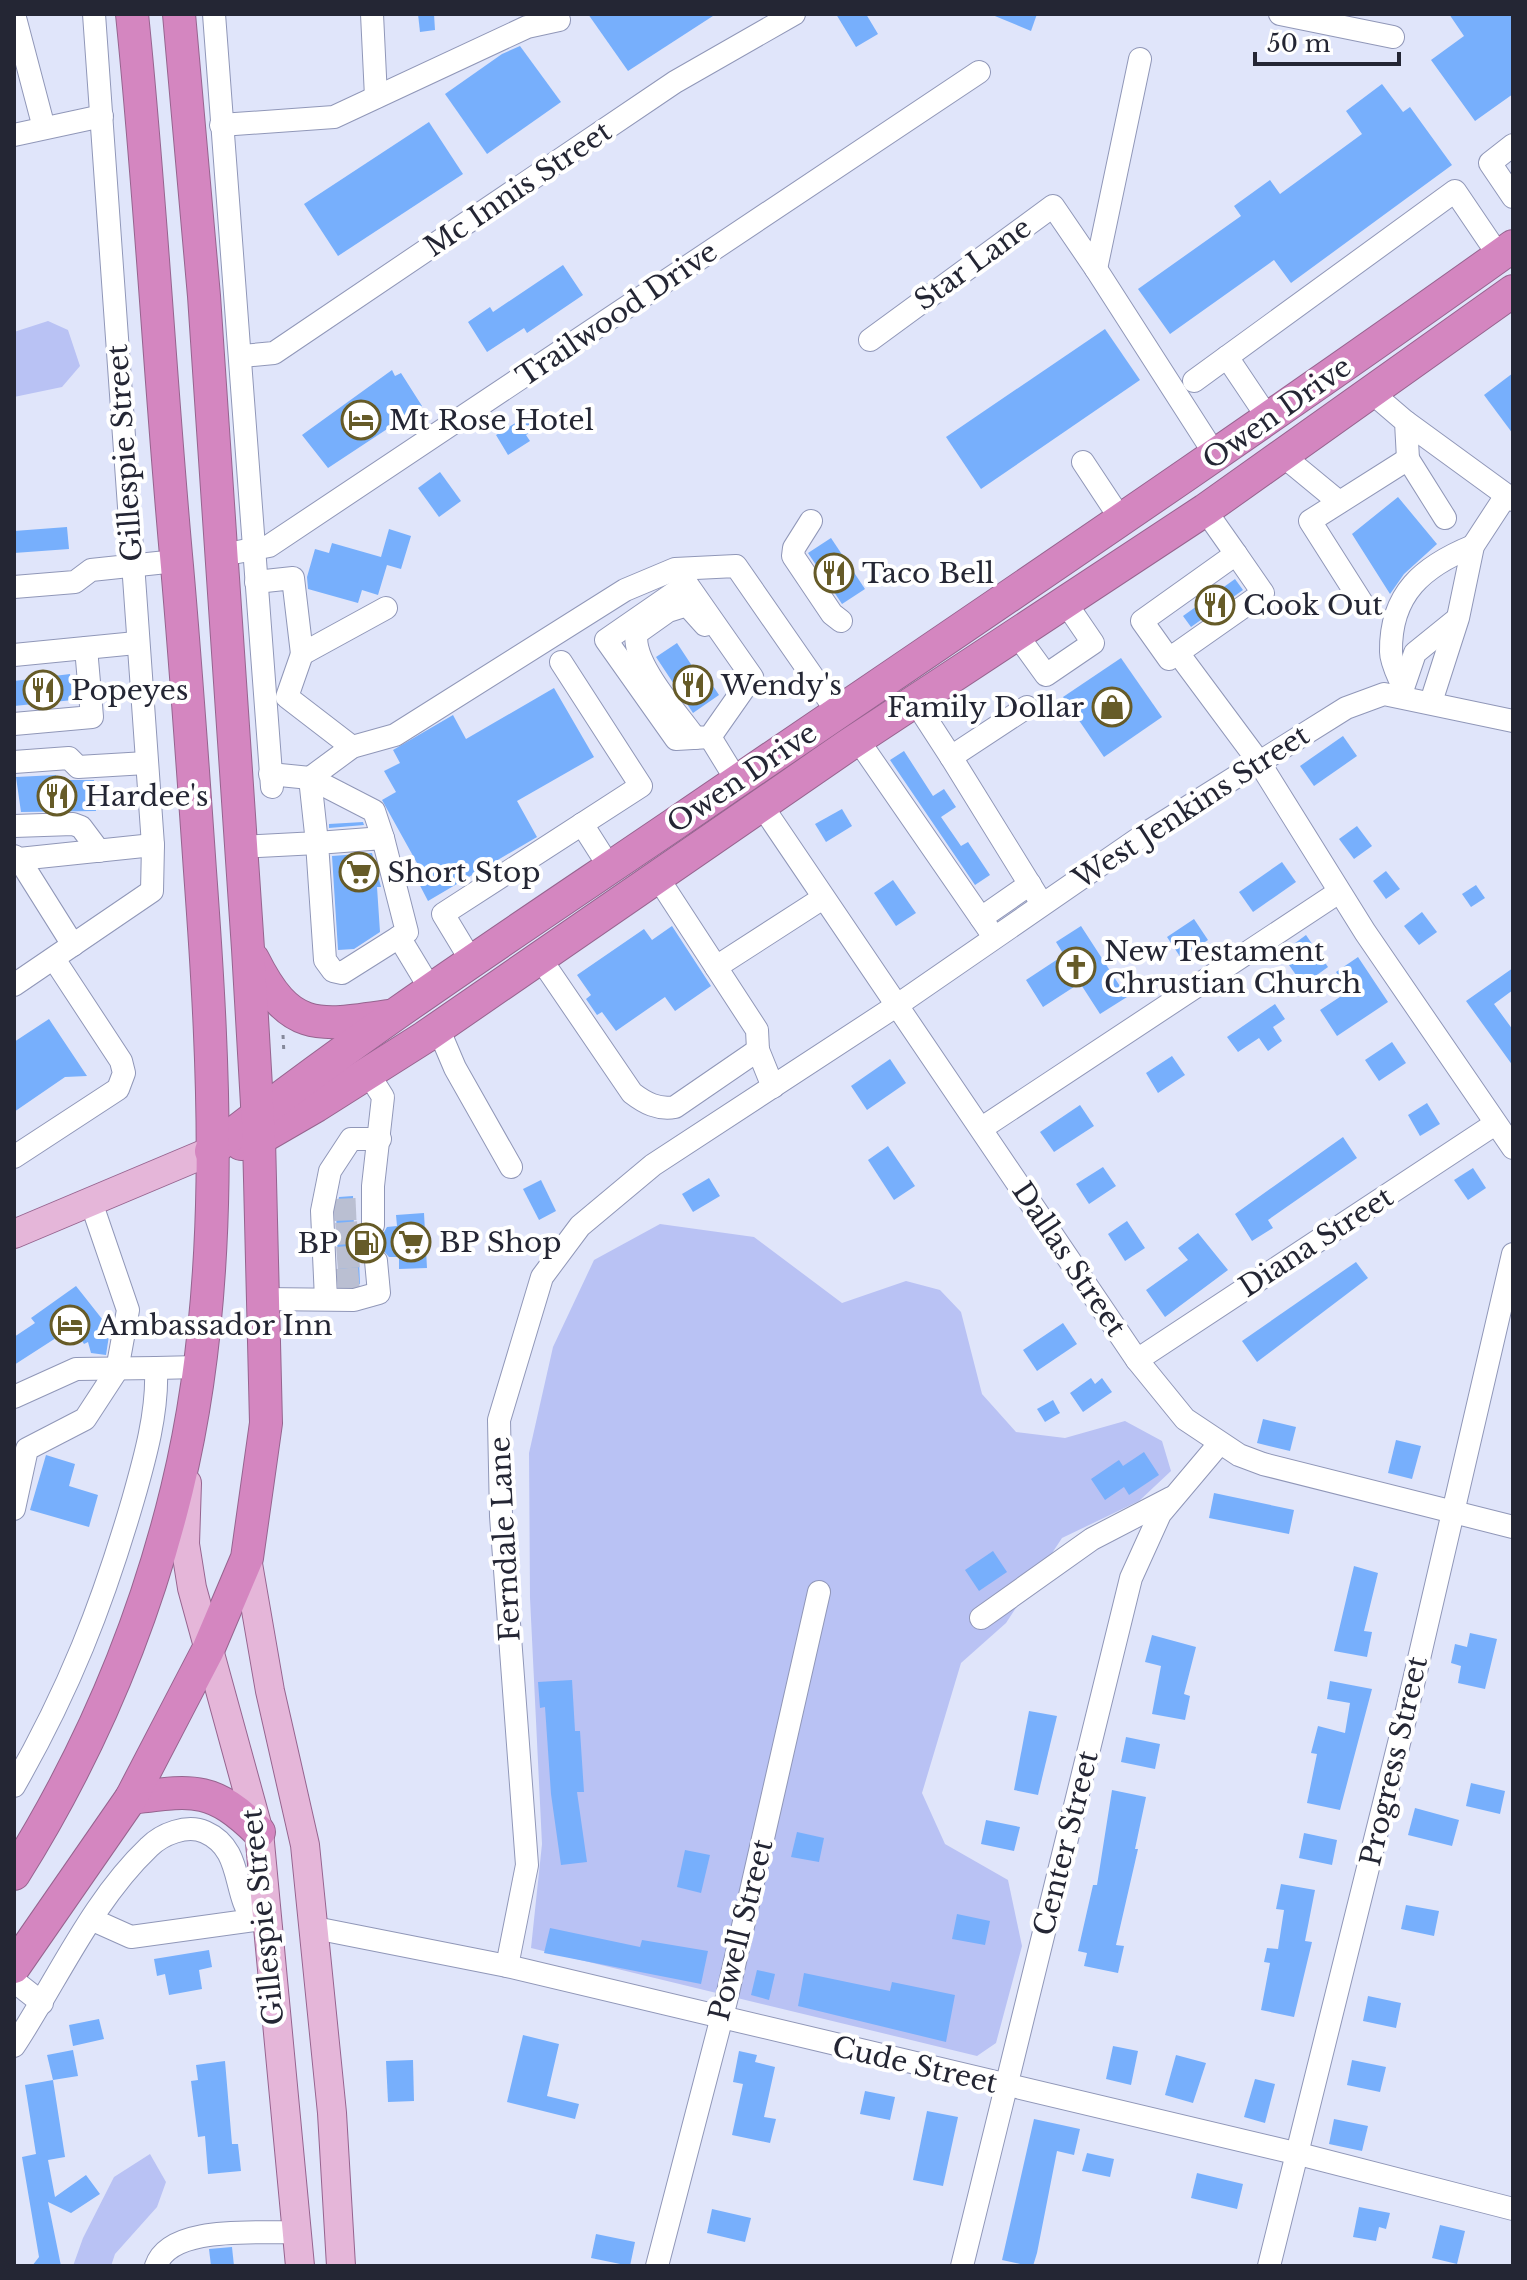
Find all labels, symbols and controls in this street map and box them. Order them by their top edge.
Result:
scale bar [1255,16,1399,66]
text: 50 m [1267,29,1331,58]
street label: Mc Innis Street [418,113,618,264]
street label: Star Lane [908,210,1038,318]
street label: Trailwood Drive [510,234,724,394]
street label: Gillespie Street [100,343,150,563]
street label: Owen Drive [1196,349,1358,477]
hotel icon: Mt Rose Hotel [340,399,382,441]
place label: Mt Rose Hotel [389,403,594,438]
restaurant icon: Taco Bell [813,552,855,594]
place label: Taco Bell [862,556,994,591]
restaurant icon: Cook Out [1194,584,1236,626]
place label: Cook Out [1243,588,1383,623]
restaurant icon: Wendy's [672,664,714,706]
place label: Wendy's [720,668,842,703]
restaurant icon: Popeyes [22,669,64,711]
place label: Popeyes [71,673,188,708]
shop icon: Family Dollar [1091,686,1133,728]
place label: Family Dollar [887,690,1085,725]
street label: Owen Drive [660,715,824,841]
street label: West Jenkins Street [1065,717,1316,897]
restaurant icon: Hardee's [36,775,78,817]
place label: Hardee's [85,779,208,814]
supermarket icon: Short Stop [338,851,380,893]
place label: Short Stop [387,855,540,890]
place label: New Testament Chrustian Church [1104,934,1361,1001]
church icon: New Testament Chrustian Church [1055,946,1097,988]
street label: Dallas Street [1005,1175,1134,1343]
street label: Diana Street [1232,1179,1400,1305]
supermarket icon: BP Shop [390,1221,432,1263]
fuel station icon: BP [345,1222,387,1264]
place label: BP Shop [439,1225,561,1260]
place label: BP [297,1226,338,1261]
hotel icon: Ambassador Inn [49,1304,91,1346]
place label: Ambassador Inn [97,1308,333,1343]
street label: Ferndale Lane [482,1436,528,1642]
street label: Progress Street [1353,1652,1435,1869]
street label: Center Street [1026,1747,1106,1939]
street label: Gillespie Street [234,1806,292,2027]
street label: Powell Street [702,1835,781,2024]
street label: Cude Street [829,2029,1001,2101]

